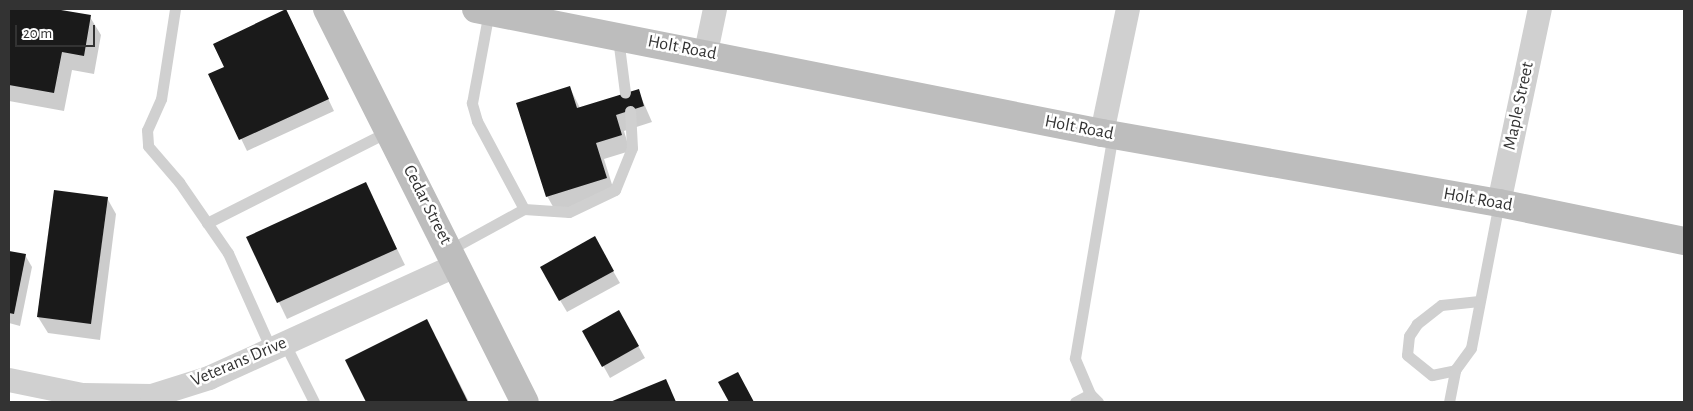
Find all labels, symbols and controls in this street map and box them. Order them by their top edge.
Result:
scale bar [18,15,98,47]
text: 20 m [23,26,52,41]
street label: Holt Road [646,31,718,65]
street label: Maple Street [1499,60,1539,152]
street label: Holt Road [1043,111,1115,145]
street label: Cedar Street [398,162,456,248]
street label: Holt Road [1442,183,1514,217]
street label: Veterans Drive [188,332,290,392]

